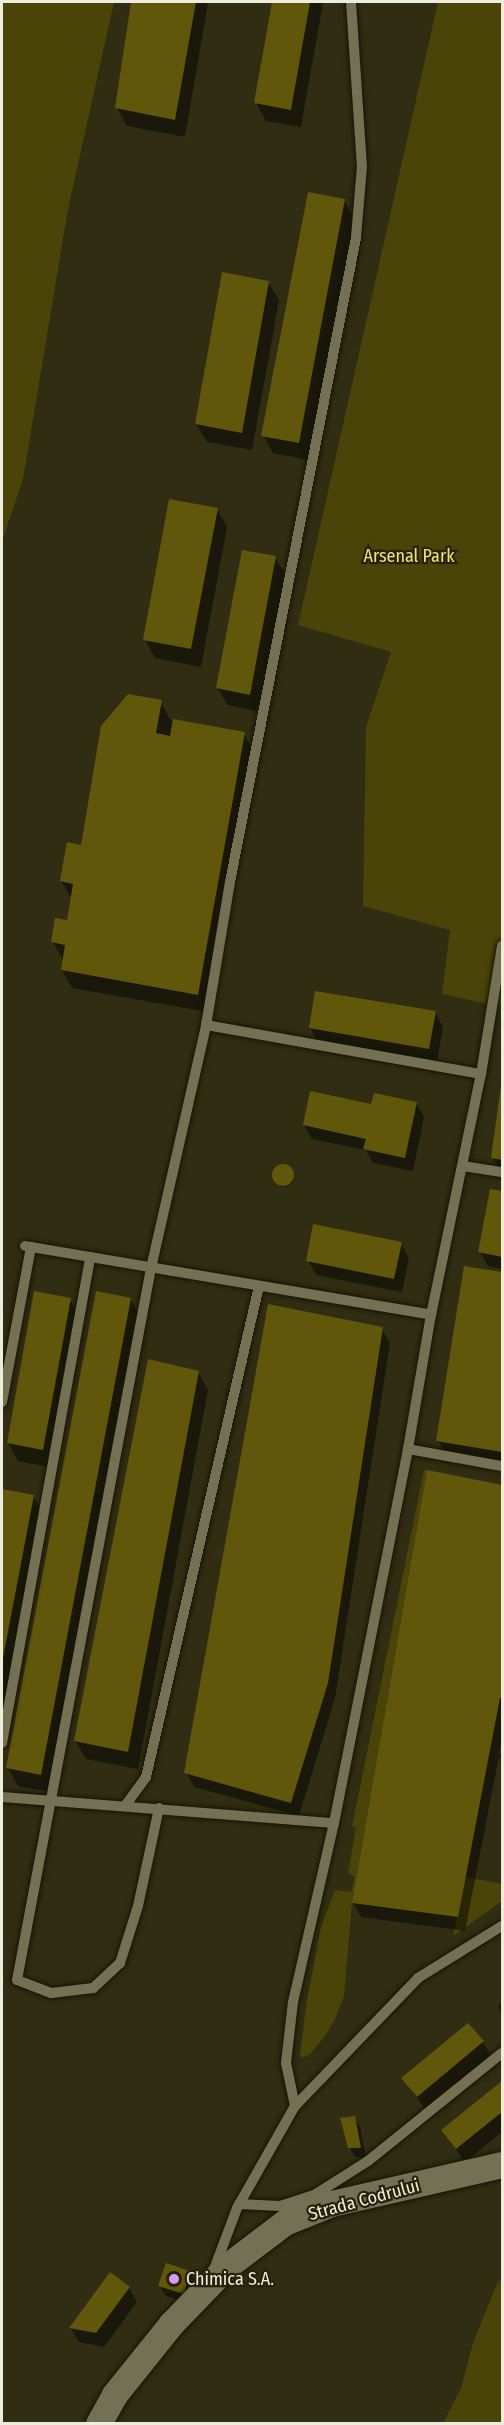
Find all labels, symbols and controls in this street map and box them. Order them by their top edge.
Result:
park label: Arsenal Park [363,545,455,567]
street label: Strada Codrului [306,2175,422,2225]
place label: Chimica S.A. [186,2268,274,2290]
marker: Chimica S.A. [167,2272,181,2286]

